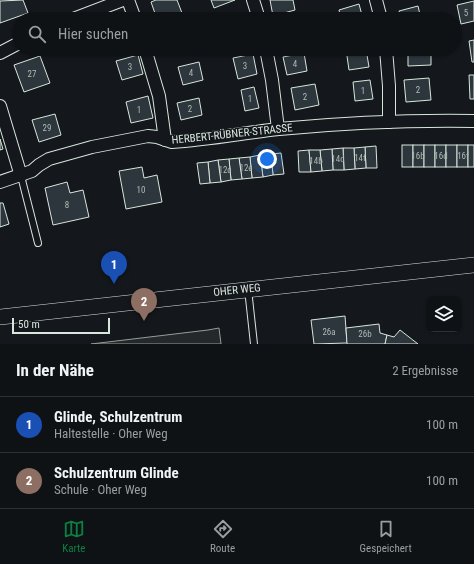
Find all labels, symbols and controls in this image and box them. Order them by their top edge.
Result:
house number: 5 [464,8,469,18]
search box [12,12,462,56]
icon: search [26,23,48,45]
text: Hier suchen [58,25,128,43]
house number: 4 [293,59,298,69]
house number: 3 [243,61,247,71]
house number: 3 [128,62,132,72]
house number: 4 [189,68,194,78]
house number: 27 [28,69,37,79]
house number: 2 [416,85,421,95]
house number: 1 [361,86,365,96]
house number: 2 [303,92,308,102]
house number: 1 [248,94,252,104]
house number: 2 [188,104,193,114]
house number: 1 [137,105,141,115]
street label: HERBERT-RÜBNER-STRASSE [171,121,294,147]
house number: 29 [43,123,51,133]
your location [257,149,277,169]
house number: 16b [411,151,425,161]
house number: 16d [434,151,448,161]
house number: 16f [457,151,469,161]
house number: 14f [354,153,366,163]
house number: 14d [331,154,345,164]
house number: 14b [309,156,323,166]
house number: 12e [239,163,253,173]
house number: 12c [218,165,232,175]
house number: 10 [137,185,145,195]
house number: 8 [65,200,69,210]
pin: 1 [101,251,127,284]
street label: OHER WEG [213,281,261,299]
pin: 2 [131,288,157,321]
map controls [426,296,462,332]
button: layers [426,296,462,332]
scale bar [12,316,110,335]
text: 50 m [18,318,40,331]
house number: 26a [322,327,336,337]
house number: 26b [358,329,372,339]
text: In der Nähe [16,360,94,380]
text: 2 Ergebnisse [392,363,458,378]
text: Glinde, Schulzentrum [54,408,182,426]
text: 1 [26,417,32,432]
text: 100 m [426,417,458,432]
text: Haltestelle · Oher Weg [54,426,168,441]
text: Schulzentrum Glinde [54,464,179,482]
text: 2 [26,473,32,488]
text: 100 m [426,473,458,488]
text: Schule · Oher Weg [54,482,147,497]
tab: Karte [62,518,86,555]
tab: Route [210,518,235,555]
tab: Gespeichert [360,518,412,555]

